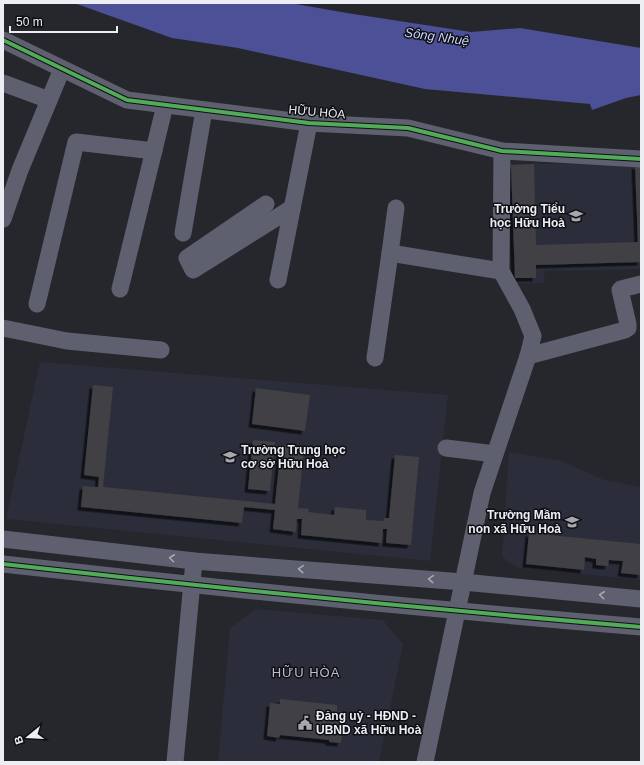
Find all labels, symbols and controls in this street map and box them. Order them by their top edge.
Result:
scale bar [10,8,117,34]
text: 50 m [16,15,43,29]
water label: Sông Nhuệ [404,25,470,48]
street label: HỮU HÒA [288,102,346,121]
place label: Trường Tiểu học Hữu Hoà [490,202,565,230]
school or university icon: Trường Tiểu học Hữu Hoà [568,208,584,224]
place label: Trường Trung học cơ sở Hữu Hoà [241,443,346,471]
school or university icon: Trường Trung học cơ sở Hữu Hoà [222,449,238,465]
place label: Trường Mầm non xã Hữu Hoà [468,508,561,536]
school or university icon: Trường Mầm non xã Hữu Hoà [564,514,580,530]
one-way arrow [169,554,175,563]
one-way arrow [298,565,304,574]
one-way arrow [428,575,434,584]
one-way arrow [599,591,605,600]
district label: HỮU HÒA [272,665,340,680]
place label: Đảng uỷ - HĐND - UBND xã Hữu Hoà [316,709,422,737]
public building icon: Đảng uỷ - HĐND - UBND xã Hữu Hoà [297,715,313,731]
north arrow [8,717,48,757]
text: B [12,734,25,746]

